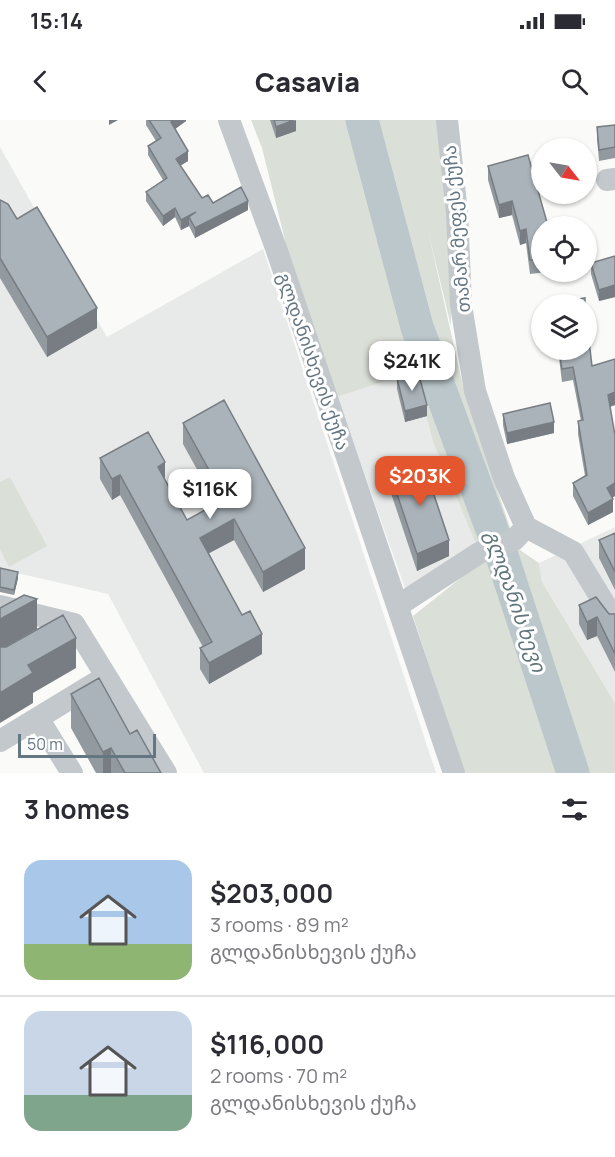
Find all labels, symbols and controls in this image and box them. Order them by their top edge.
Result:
text: 15:14 [30,6,83,36]
text: Casavia [255,63,360,100]
icon: back [24,65,57,98]
icon: search [558,65,591,98]
north arrow [531,138,597,204]
map controls [531,138,597,360]
street label: თამარ მეფეს ქუჩა [437,144,475,314]
button: locate [531,216,597,282]
street label: გლდანისხევის ქუჩა [272,269,356,453]
button: layers [531,294,597,360]
pin: $241K [370,341,454,392]
text: $241K [383,347,441,374]
pin: $203K [378,456,462,507]
text: $203K [389,462,451,489]
pin: $116K [168,469,252,520]
text: $116K [182,475,238,502]
water label: გლდანის ხევი [479,527,553,677]
scale bar [18,731,156,758]
text: 50 m [27,733,63,755]
text: 3 homes [24,791,130,827]
icon: filters [558,793,591,826]
text: $203,000 [210,875,333,911]
icon: home [72,884,144,956]
text: 3 rooms · 89 m² [210,911,349,938]
text: გლდანისხევის ქუჩა [210,938,417,965]
text: $116,000 [210,1026,324,1062]
icon: home [72,1035,144,1107]
text: 2 rooms · 70 m² [210,1062,347,1089]
text: გლდანისხევის ქუჩა [210,1089,417,1116]

